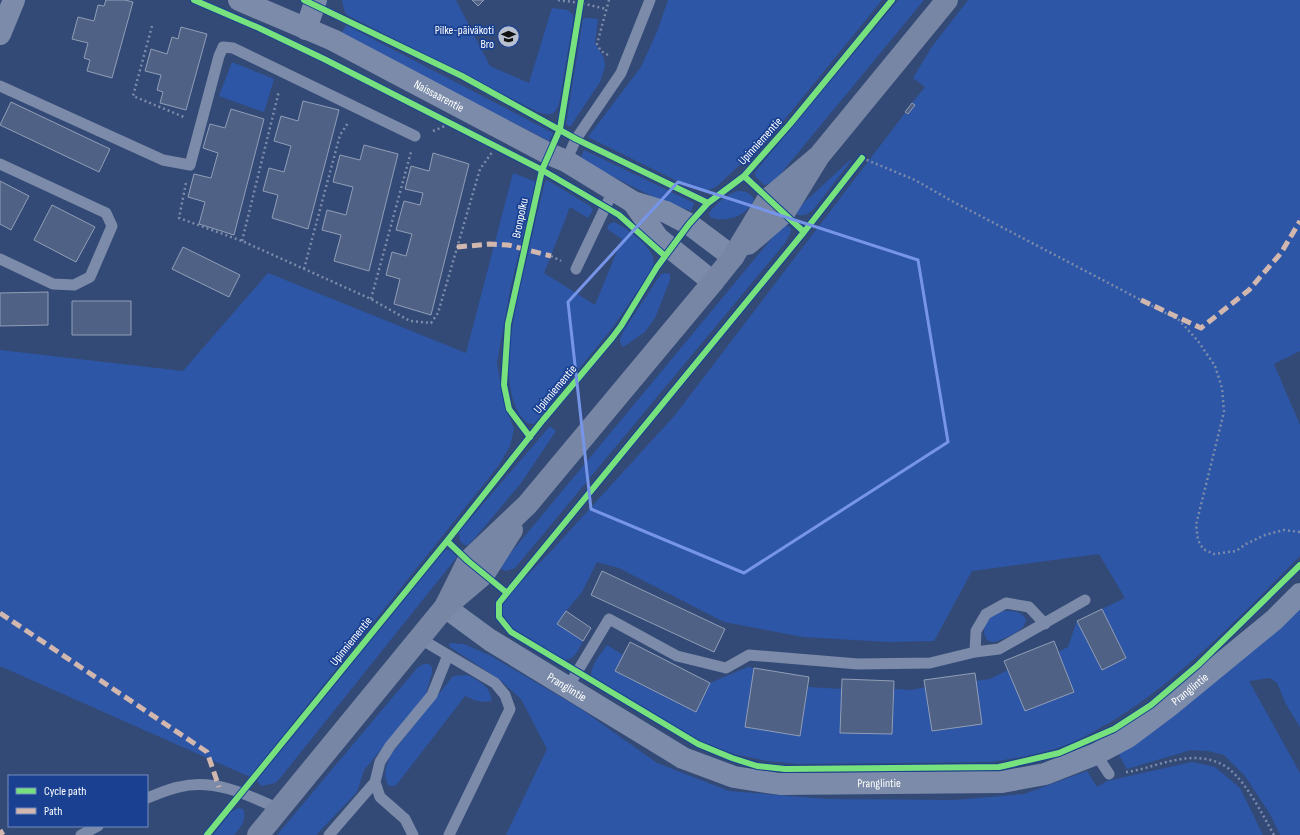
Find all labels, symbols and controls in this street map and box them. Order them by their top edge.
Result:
place label: Pilke-päiväkoti Bro [435,23,494,52]
school or university icon: Pilke-päiväkoti Bro [496,24,522,50]
street label: Naissaarentie [411,77,467,116]
street label: Upinniementie [735,114,786,168]
street label: Bronpolku [509,197,532,239]
street label: Upinniementie [531,362,580,417]
street label: Upinniementie [327,614,376,669]
street label: Pranglintie [544,670,589,705]
street label: Pranglintie [1169,670,1212,709]
legend [8,775,148,827]
street label: Pranglintie [857,776,901,791]
text: Cycle path [44,784,86,799]
text: Path [44,804,62,819]

